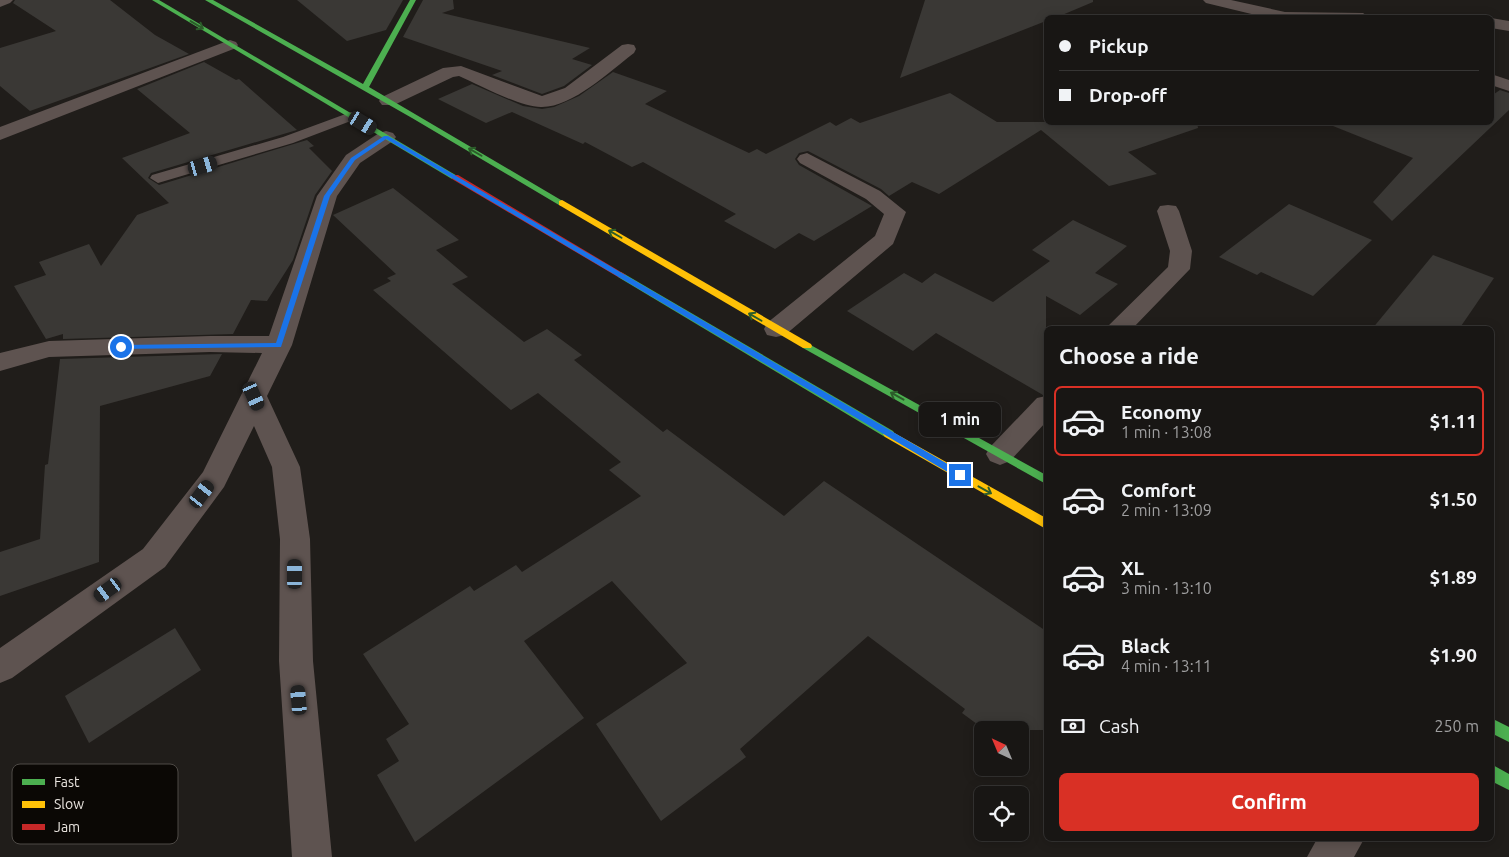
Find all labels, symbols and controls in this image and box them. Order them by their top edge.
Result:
one-way arrow [189,20,203,30]
text: Pickup [1089,35,1149,57]
text: Drop-off [1089,84,1167,106]
car [346,109,379,137]
one-way arrow [468,146,482,156]
car [186,155,219,177]
one-way arrow [608,229,622,239]
one-way arrow [748,311,762,321]
route start [110,336,132,358]
text: Choose a ride [1059,343,1199,368]
car [241,379,266,413]
one-way arrow [890,391,904,401]
icon: car [1061,399,1106,444]
text: Economy [1121,401,1202,423]
callout: 1 min [919,402,1001,438]
text: 1 min [940,410,980,428]
text: $1.11 [1429,410,1477,432]
text: 1 min · 13:08 [1121,423,1212,441]
route end [949,464,971,486]
icon: car [1061,477,1106,522]
car [186,478,217,510]
text: Comfort [1121,479,1196,501]
one-way arrow [977,486,992,495]
text: $1.50 [1429,488,1477,510]
text: 2 min · 13:09 [1121,501,1212,519]
icon: car [1061,555,1106,600]
text: XL [1121,557,1144,579]
car [287,559,302,589]
text: $1.89 [1429,566,1477,588]
car [91,575,124,605]
text: 3 min · 13:10 [1121,579,1212,597]
icon: car [1061,633,1106,678]
text: Black [1121,635,1170,657]
text: $1.90 [1429,644,1477,666]
text: 4 min · 13:11 [1121,657,1212,675]
car [290,684,307,716]
icon: cash [1059,712,1087,740]
text: Cash [1099,715,1140,737]
text: 250 m [1434,717,1479,735]
north arrow [974,721,1029,776]
map controls [974,721,1029,841]
legend [12,764,178,844]
button: Confirm [1059,773,1479,831]
text: Fast [54,774,80,790]
button: locate [974,786,1029,841]
text: Slow [54,796,84,812]
text: Jam [54,819,80,835]

